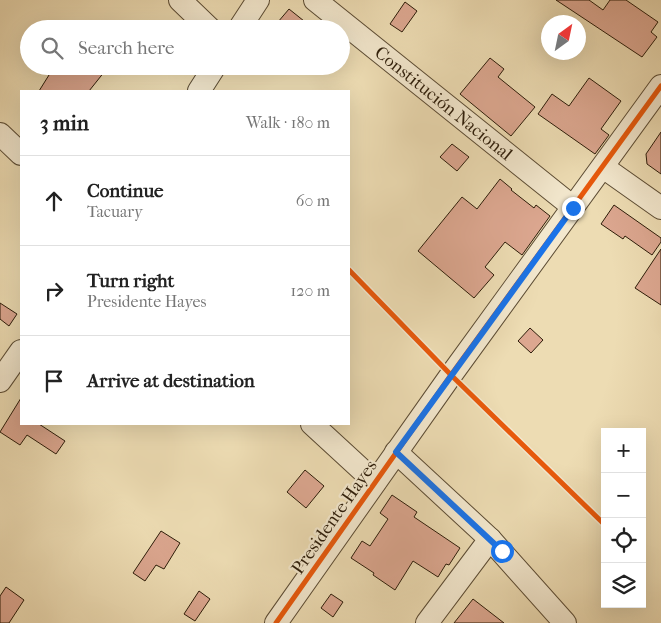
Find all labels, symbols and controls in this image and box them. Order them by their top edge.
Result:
north arrow [541,15,586,60]
search box [20,20,350,75]
icon: search [38,34,66,62]
text: Search here [78,37,174,59]
street label: Constitución Nacional [370,42,516,165]
text: 3 min [40,111,89,135]
text: Walk · 180 m [246,113,330,132]
text: Continue [87,180,163,202]
icon: ahead [40,187,68,215]
text: 60 m [296,191,330,210]
route end [562,197,585,220]
text: Tacuary [87,202,143,221]
text: Turn right [87,270,174,292]
icon: right [40,277,68,305]
text: 120 m [291,281,330,300]
text: Presidente Hayes [87,292,206,311]
icon: arrive [40,367,68,395]
text: Arrive at destination [87,370,255,392]
map controls [601,428,646,608]
button: + [601,428,646,473]
street label: Presidente Hayes [287,456,382,578]
button: − [601,473,646,518]
button: locate [601,518,646,563]
route start [491,540,514,563]
button: layers [601,563,646,608]

